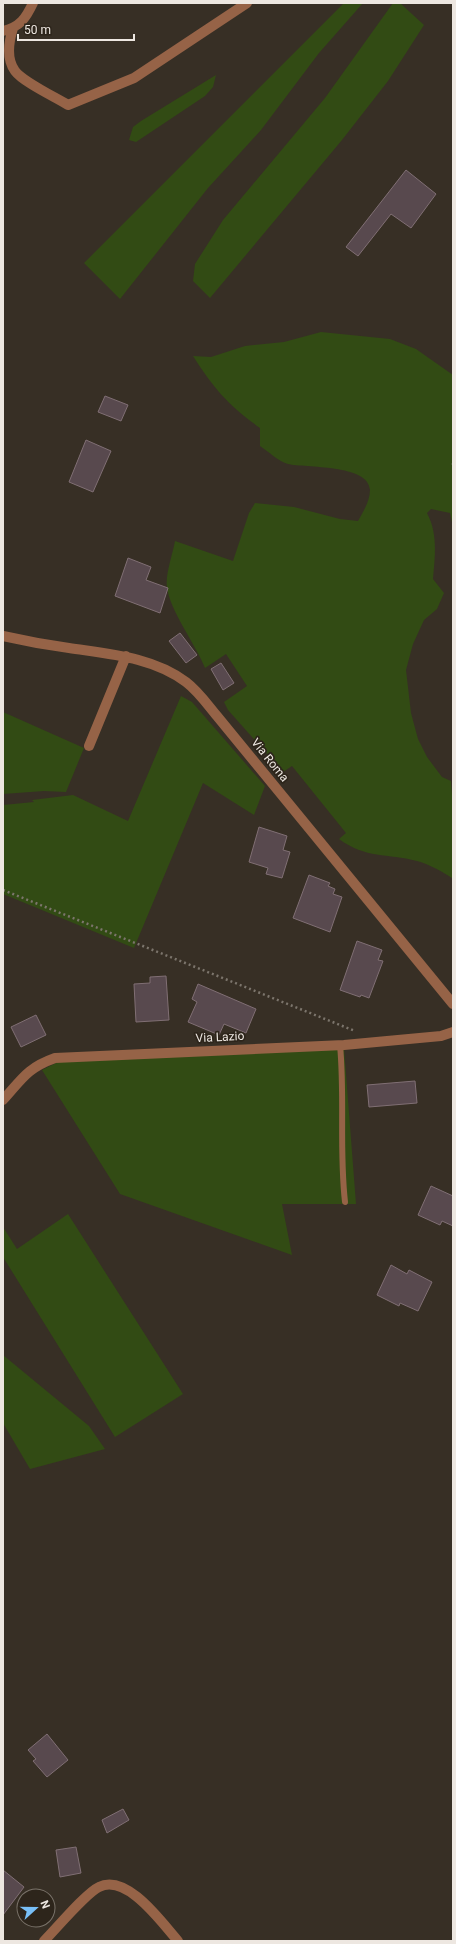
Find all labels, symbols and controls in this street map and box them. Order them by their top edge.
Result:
scale bar [18,16,134,42]
text: 50 m [24,23,51,37]
street label: Via Roma [248,736,292,784]
street label: Via Lazio [195,1029,245,1045]
north arrow [16,1888,56,1928]
text: N [37,1899,52,1911]

